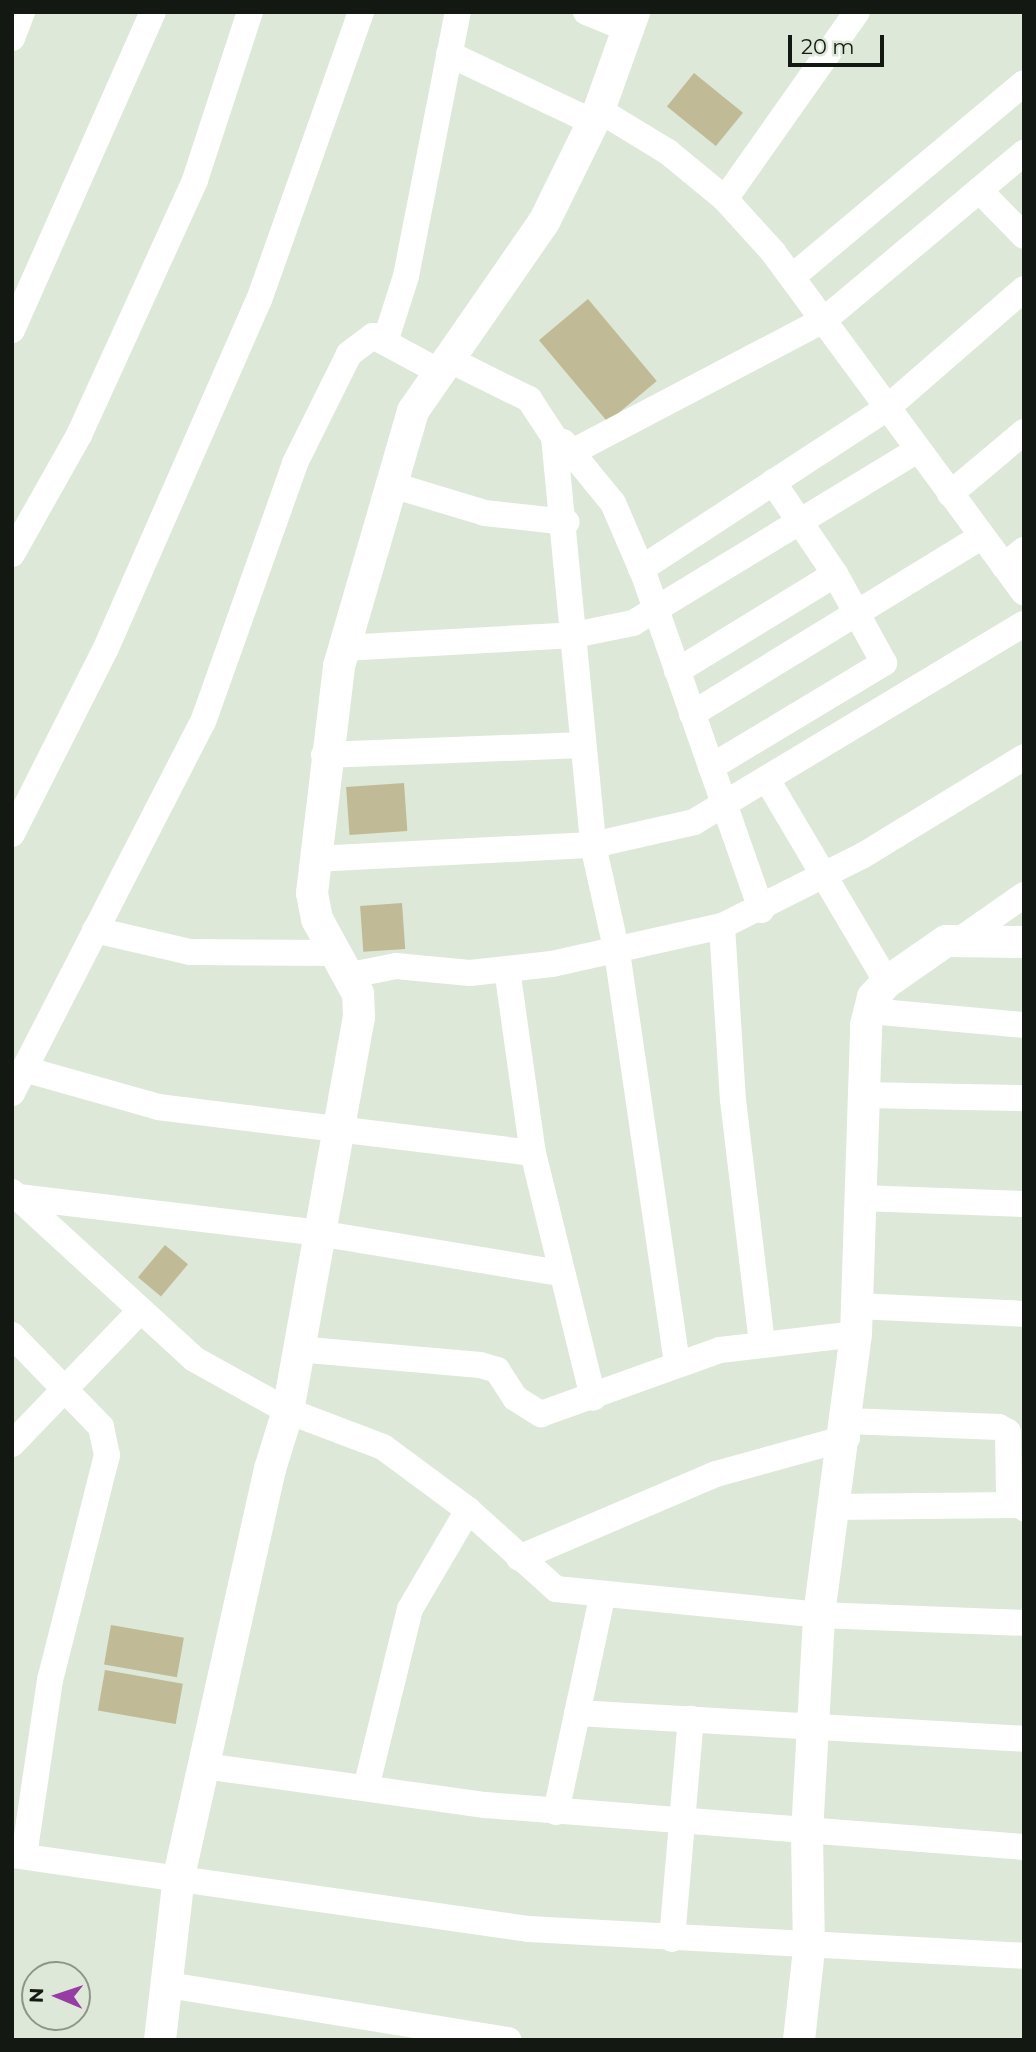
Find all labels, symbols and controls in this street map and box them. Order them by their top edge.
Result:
scale bar [791,21,887,65]
text: 20 m [801,34,855,59]
north arrow [21,1961,91,2031]
text: N [25,1987,48,2003]

